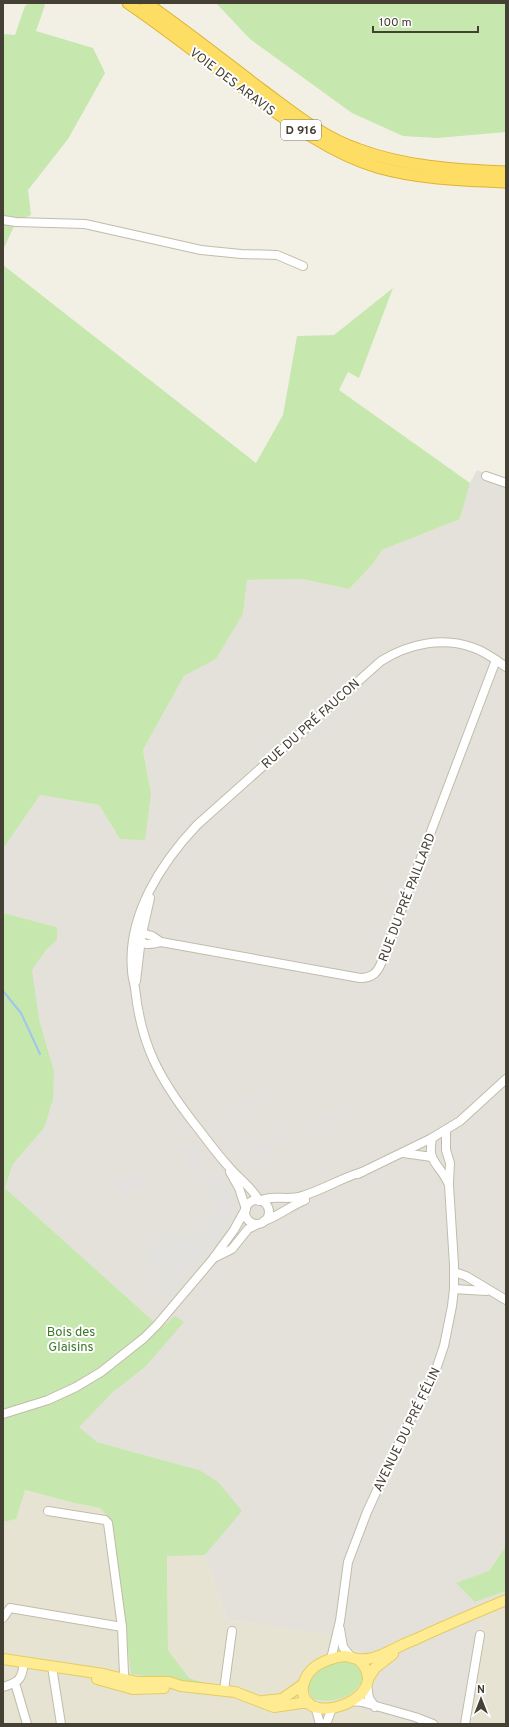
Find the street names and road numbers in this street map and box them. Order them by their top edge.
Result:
street label: VOIE DES ARAVIS [186,45,278,120]
road number: D 916 [281,120,321,140]
street label: RUE DU PRÉ FAUCON [258,675,364,773]
street label: RUE DU PRÉ PAILLARD [374,830,440,964]
street label: AVENUE DU PRÉ FÉLIN [369,1364,445,1495]

